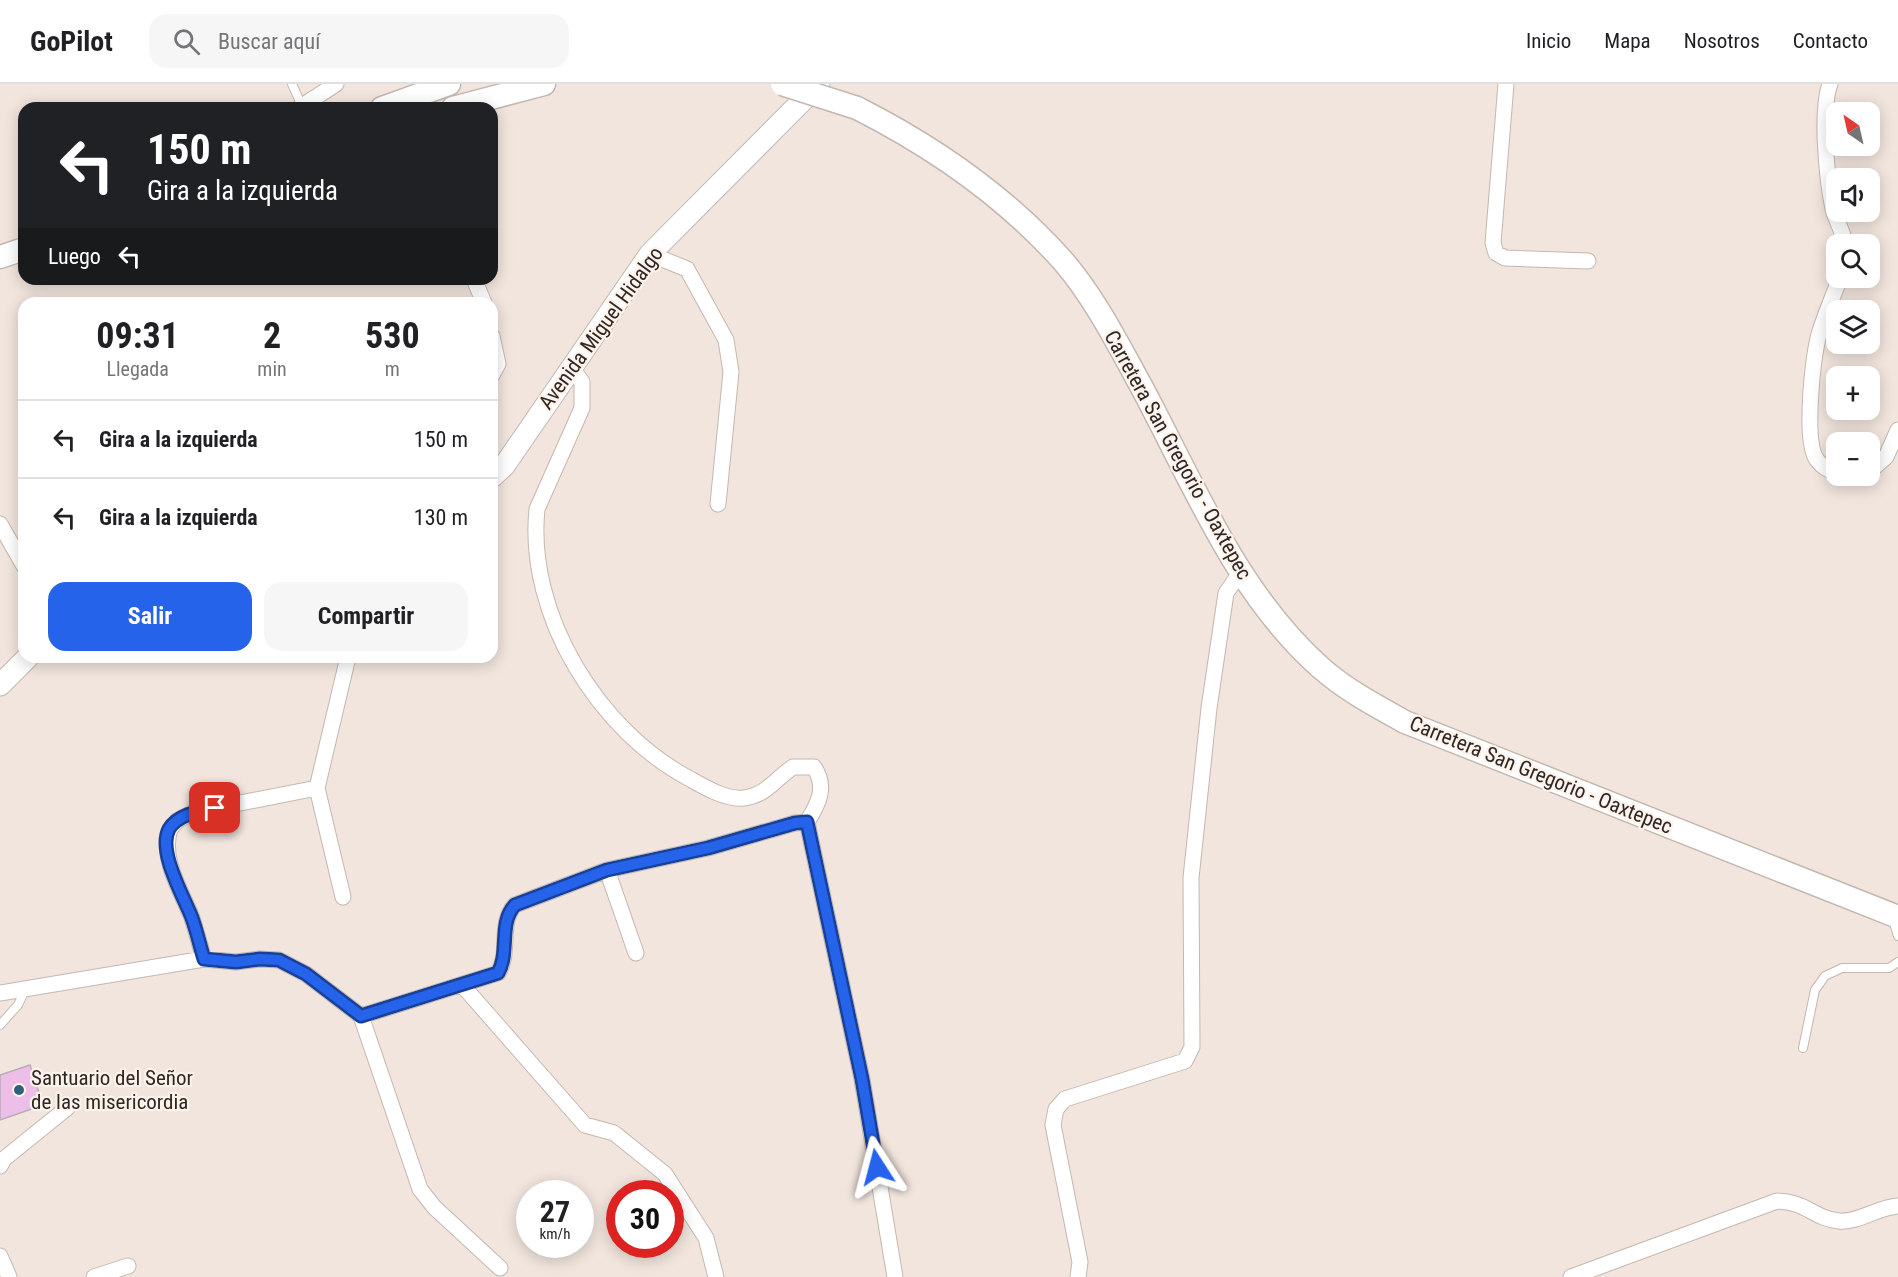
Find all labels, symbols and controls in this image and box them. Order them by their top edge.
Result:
search box [149,14,569,68]
text: GoPilot [30,25,113,58]
icon: search [170,25,203,58]
text: Buscar aquí [218,29,320,54]
text: Inicio [1526,29,1571,53]
text: Mapa [1604,29,1651,53]
text: Nosotros [1684,29,1760,53]
text: Contacto [1793,29,1868,53]
north arrow [1826,102,1880,156]
map controls [1826,102,1880,486]
text: 150 m [147,125,252,174]
icon: left [48,126,126,204]
button: sound [1826,168,1880,222]
text: Gira a la izquierda [147,175,338,207]
button: search [1826,234,1880,288]
icon: left [113,240,146,273]
street label: Avenida Miguel Hidalgo [534,242,668,414]
text: Luego [48,244,101,269]
button: layers [1826,300,1880,354]
text: 09:31 [96,315,179,357]
text: 2 [263,315,281,357]
text: 530 [365,315,420,357]
street label: Carretera San Gregorio - Oaxtepec [1099,326,1257,584]
text: Llegada [106,357,169,381]
text: min [257,357,287,381]
text: m [385,357,400,381]
button: + [1826,366,1880,420]
icon: left [48,423,81,456]
text: Gira a la izquierda [99,427,258,452]
text: 150 m [414,427,468,452]
button: − [1826,432,1880,486]
icon: left [48,501,81,534]
text: Gira a la izquierda [99,505,258,530]
text: 130 m [414,505,468,530]
button: Salir [48,582,252,651]
button: Compartir [264,582,468,651]
street label: Carretera San Gregorio - Oaxtepec [1406,711,1676,839]
pin [189,782,240,833]
icon: arrive [198,791,231,824]
place label: Santuario del Señor de las misericordia [31,1066,193,1114]
marker: Santuario del Señor de las misericordia [12,1083,26,1097]
position arrow [845,1135,909,1199]
speed limit sign: 30 [606,1180,684,1258]
text: 27 [540,1194,570,1229]
text: km/h [540,1225,570,1243]

